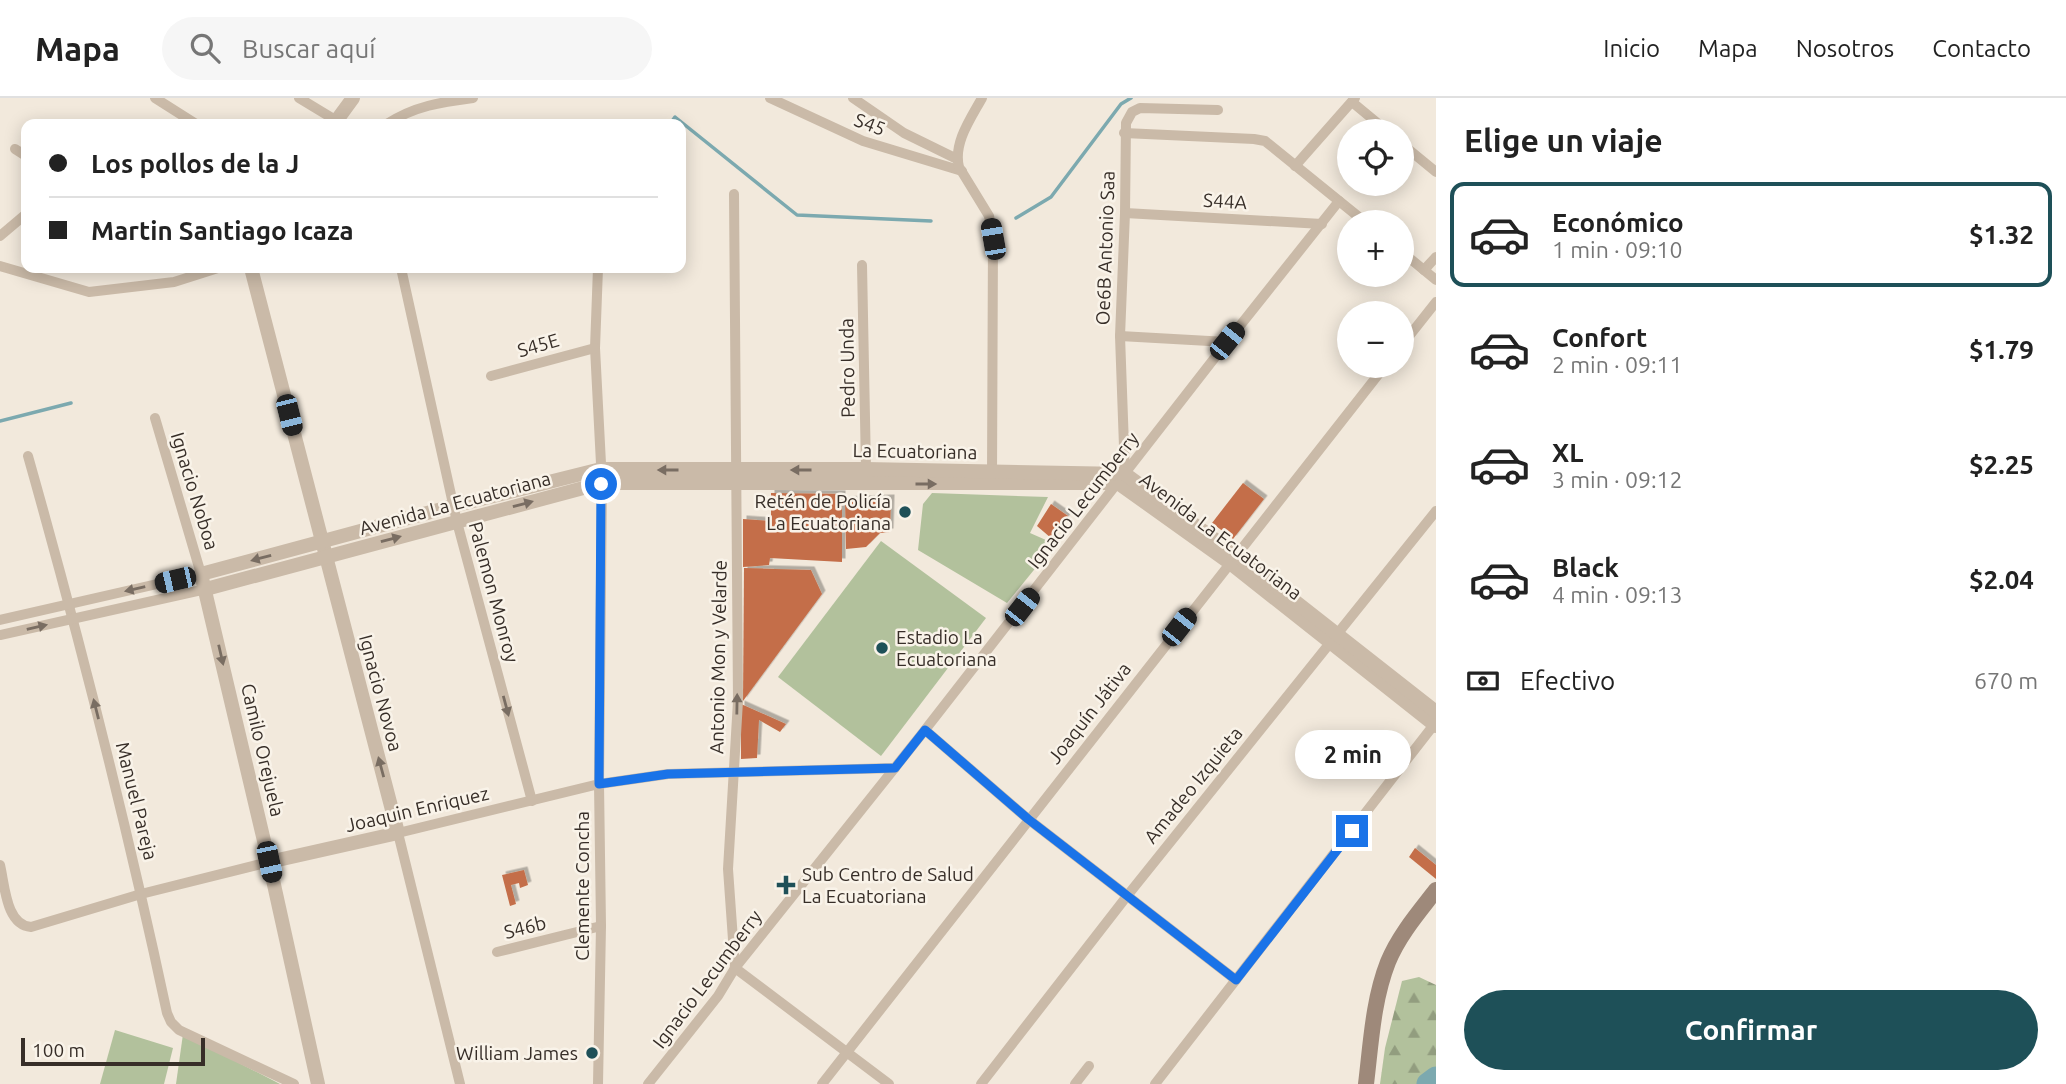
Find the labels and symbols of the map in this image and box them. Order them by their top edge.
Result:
street label: S45 [851,108,889,140]
street label: Oe6B Antonio Saa [1091,170,1119,326]
street label: S44A [1203,189,1248,213]
car [980,216,1007,262]
street label: Pedro Unda [835,318,859,418]
car [1206,318,1249,364]
street label: S45E [515,329,561,361]
car [274,392,305,438]
street label: Ignacio Lecumberry [1023,427,1143,573]
street label: Ignacio Noboa [167,429,223,553]
street label: La Ecuatoriana [852,439,978,463]
one-way arrow [657,464,679,476]
one-way arrow [790,464,812,476]
street label: Avenida La Ecuatoriana [357,467,553,539]
route start [585,468,617,500]
street label: Avenida La Ecuatoriana [1136,468,1306,604]
one-way arrow [916,478,938,490]
place label: Retén de Policía La Ecuatoriana [755,490,891,534]
one-way arrow [512,498,534,509]
marker: Retén de Policía La Ecuatoriana [897,504,913,520]
street label: Palemon Monroy [465,519,523,665]
one-way arrow [381,534,402,544]
one-way arrow [250,553,272,564]
street label: Antonio Mon y Velarde [705,560,731,754]
car [153,565,198,595]
one-way arrow [124,584,146,595]
car [1001,584,1044,630]
car [1158,604,1201,650]
one-way arrow [26,621,48,632]
place label: Estadio La Ecuatoriana [896,626,997,670]
street label: Ignacio Novoa [355,632,407,754]
marker: Estadio La Ecuatoriana [874,640,890,656]
one-way arrow [216,644,227,666]
street label: Joaquín Játiva [1043,658,1135,768]
street label: Camilo Orejuela [237,681,289,819]
one-way arrow [731,692,743,714]
one-way arrow [501,695,512,717]
one-way arrow [90,698,101,720]
street label: Amadeo Izquieta [1139,722,1247,848]
callout: 2 min [1294,730,1410,778]
street label: Manuel Pareja [112,740,162,862]
one-way arrow [375,756,386,778]
street label: Joaquin Enriquez [343,782,491,836]
street label: Clemente Concha [571,811,593,961]
route end [1336,815,1368,847]
car [255,839,284,885]
place label: Sub Centro de Salud La Ecuatoriana [802,863,974,907]
marker: Sub Centro de Salud La Ecuatoriana [776,875,796,895]
street label: Ignacio Lecumberry [648,906,766,1052]
street label: S46b [502,911,548,943]
scale bar [21,1035,205,1067]
place label: William James [456,1042,578,1064]
marker: William James [584,1045,600,1061]

